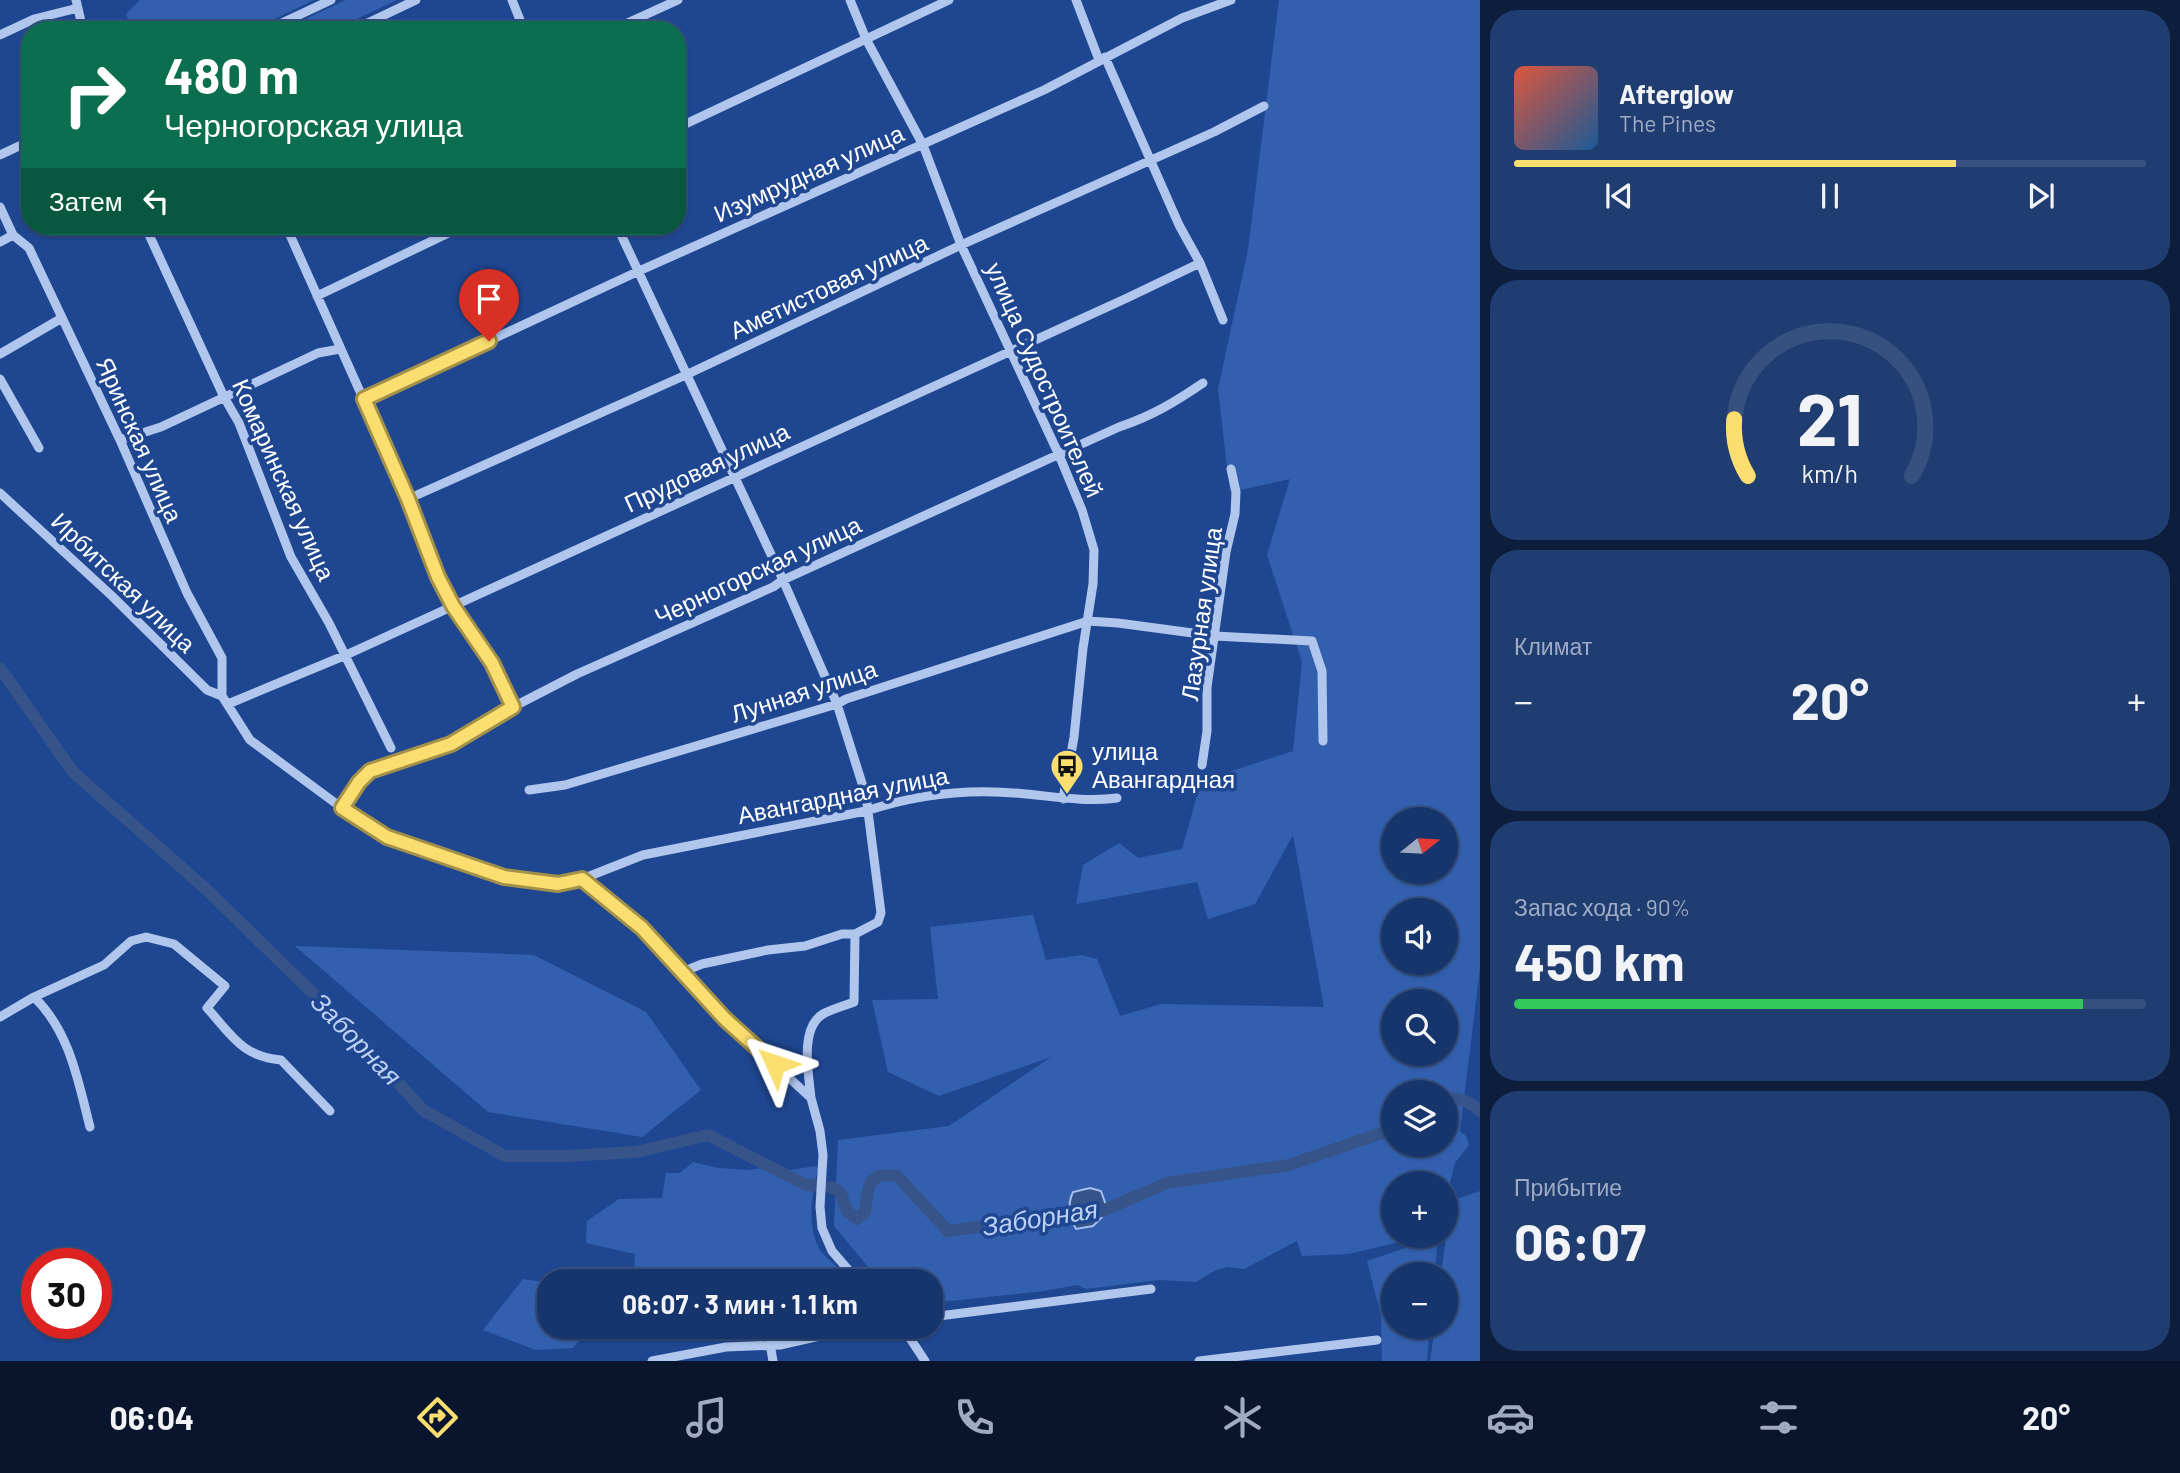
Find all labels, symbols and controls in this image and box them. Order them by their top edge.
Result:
text: 480 m [164,45,299,104]
icon: right [49,49,140,140]
text: Afterglow [1619,78,1734,109]
text: Черногорская улица [164,105,463,143]
text: The Pines [1619,109,1716,137]
street label: Изумрудная улица [709,117,908,228]
icon: previous [1600,177,1638,215]
icon: pause [1811,177,1849,215]
icon: next [2022,177,2060,215]
icon: left [137,182,175,220]
text: Затем [49,185,123,216]
street label: Аметистовая улица [725,227,933,344]
street label: улица Судостроителей [981,258,1110,501]
pin [459,269,519,341]
icon: arrive [470,280,508,318]
street label: Яринская улица [91,352,190,527]
street label: Комаринская улица [227,374,342,585]
text: 21 [1797,374,1863,462]
street label: Прудовая улица [619,416,794,517]
text: km/h [1802,458,1858,488]
street label: Ирбитская улица [46,506,202,658]
street label: Черногорская улица [650,509,866,630]
street label: Лазурная улица [1174,524,1227,702]
text: Климат [1514,632,1592,660]
street label: Лунная улица [727,653,881,728]
text: 20° [1791,668,1869,730]
text: − [1514,677,1533,723]
text: + [2127,677,2146,723]
place label: улица Авангардная [1092,736,1235,793]
bus stop icon: улица Авангардная [1048,747,1086,796]
street label: Авангардная улица [735,760,951,829]
north arrow [1381,807,1458,884]
map controls [1381,807,1458,1339]
text: Запас хода · 90% [1514,893,1690,921]
button: sound [1381,898,1458,975]
text: 450 km [1514,929,1685,991]
water label: Заборная [305,985,409,1091]
button: search [1381,989,1458,1066]
position arrow [738,1027,812,1101]
button: layers [1381,1080,1458,1157]
button: + [1381,1171,1458,1248]
text: Прибытие [1514,1173,1622,1201]
water label: Заборная [980,1192,1100,1241]
text: 06:07 [1514,1209,1646,1271]
speed limit sign: 30 [21,1248,112,1339]
button: − [1381,1262,1458,1339]
text: 06:07 · 3 мин · 1.1 km [622,1288,858,1319]
icon: directions [413,1393,462,1442]
icon: music [682,1393,731,1442]
icon: phone [950,1393,999,1442]
icon: climate [1218,1393,1267,1442]
icon: car [1486,1393,1535,1442]
icon: filters [1754,1393,1803,1442]
text: 06:04 [110,1398,194,1436]
text: 20° [2022,1398,2070,1436]

